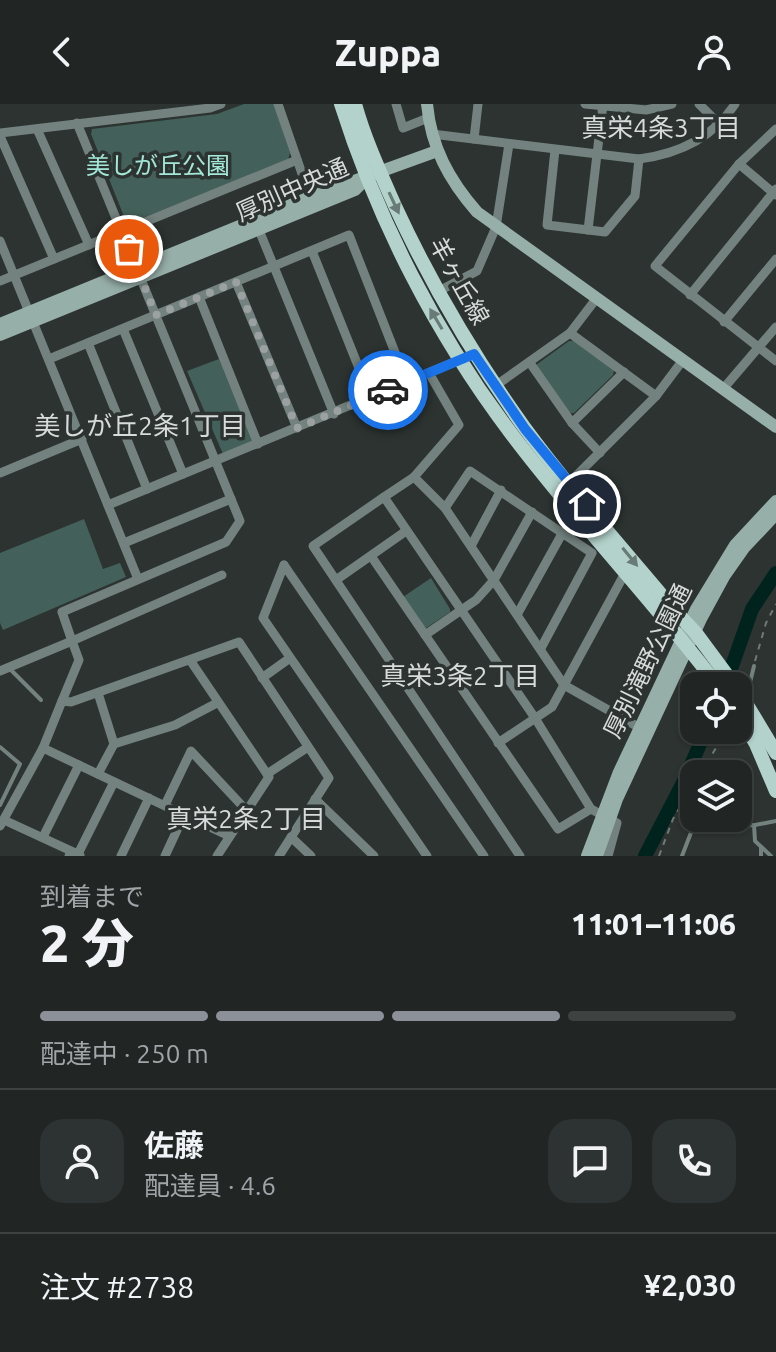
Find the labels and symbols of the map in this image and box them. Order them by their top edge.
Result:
district label: 真栄4条3丁目 [581,113,741,142]
park label: 美しが丘公園 [86,152,230,179]
street label: 厚別中央通 [231,153,352,226]
one-way arrow [387,191,400,214]
pin [95,215,163,283]
street label: 羊ヶ丘線 [424,232,495,329]
one-way arrow [430,308,444,330]
courier [348,350,428,430]
district label: 美しが丘2条1丁目 [34,411,246,440]
pin [553,470,621,538]
one-way arrow [621,547,638,567]
street label: 厚別滝野公園通 [599,579,697,742]
district label: 真栄3条2丁目 [380,661,540,690]
district label: 真栄2条2丁目 [166,804,326,833]

